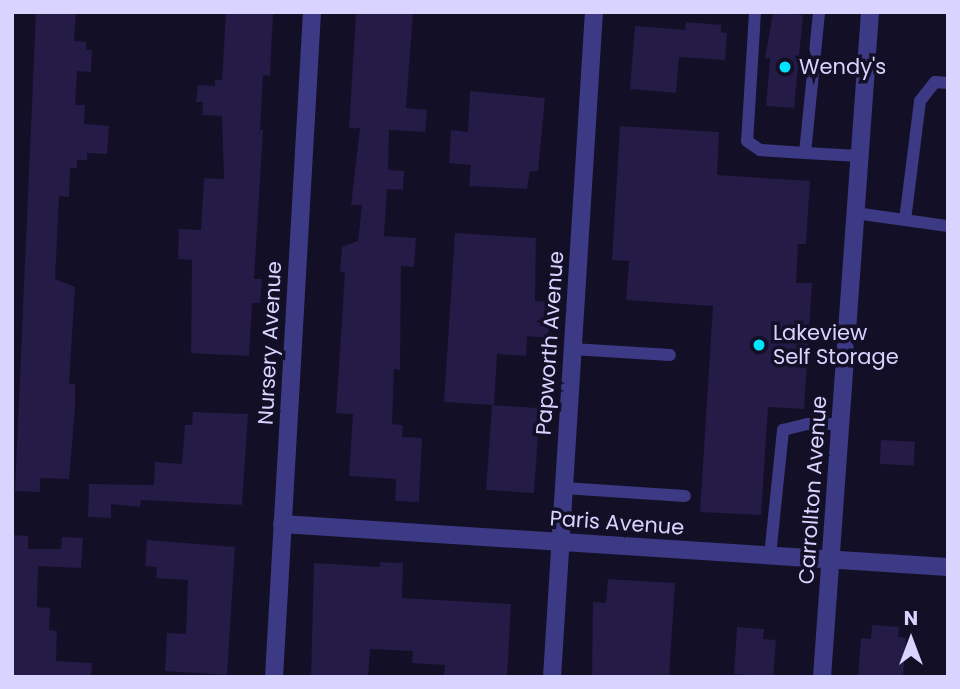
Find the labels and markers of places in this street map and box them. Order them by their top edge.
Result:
place label: Wendy's [799,54,886,80]
marker: Wendy's [777,59,793,75]
place label: Lakeview Self Storage [773,320,899,370]
marker: Lakeview Self Storage [751,337,767,353]

